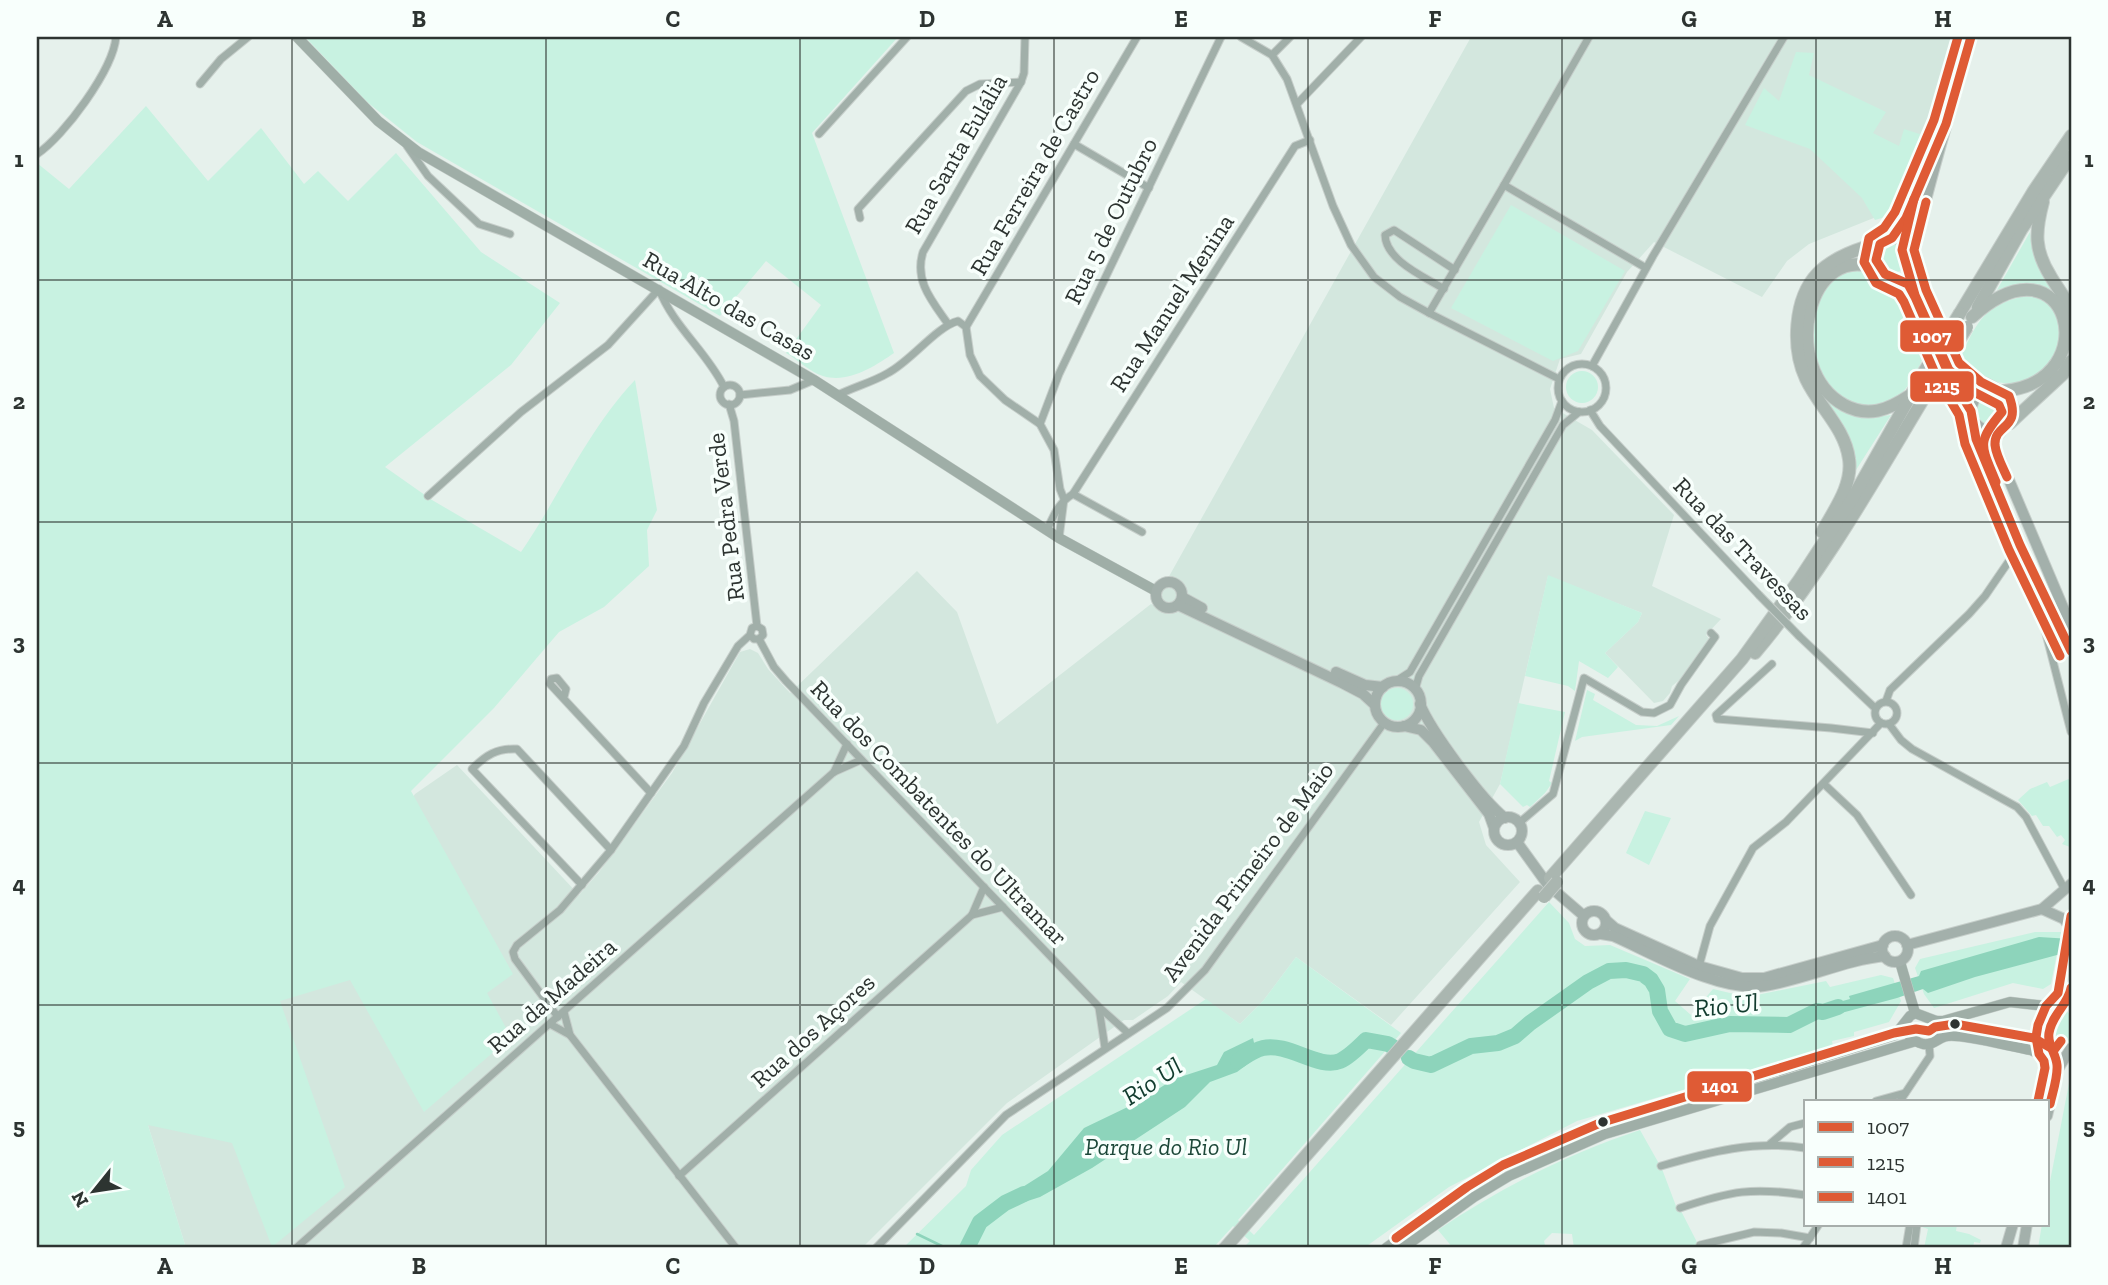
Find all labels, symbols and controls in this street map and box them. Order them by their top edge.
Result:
text: A [157,5,173,33]
text: B [412,5,426,33]
text: C [666,5,680,33]
text: D [919,5,935,33]
text: E [1174,5,1188,33]
text: F [1428,5,1442,33]
text: G [1681,5,1697,33]
text: H [1934,5,1952,33]
street label: Rua Ferreira de Castro [964,63,1106,280]
street label: Rua Santa Eulália [898,68,1013,239]
street label: Rua 5 de Outubro [1058,133,1163,309]
text: 1 [14,145,24,173]
text: 1 [2084,145,2094,173]
street label: Rua Manuel Menina [1103,208,1240,397]
street label: Rua Alto das Casas [638,245,820,367]
line badge: 1007 [1899,319,1965,353]
text: 1007 [1913,325,1952,348]
line badge: 1215 [1909,370,1975,403]
text: 1215 [1924,375,1960,398]
text: 2 [13,387,25,415]
text: 2 [2083,387,2095,415]
street label: Rua Pedra Verde [701,431,750,603]
street label: Rua das Travessas [1668,471,1819,626]
text: 3 [13,628,25,656]
text: 3 [2083,628,2095,656]
street label: Rua dos Combatentes do Ultramar [805,674,1074,951]
street label: Avenida Primeiro de Maio [1156,756,1339,987]
text: 4 [12,870,26,898]
text: 4 [2082,870,2096,898]
street label: Rua da Madeira [481,932,622,1059]
street label: Rua dos Açores [745,967,881,1094]
water label: Rio Ul [1692,986,1760,1024]
unlabelled marker [1948,1017,1962,1031]
water label: Rio Ul [1116,1050,1188,1112]
line badge: 1401 [1686,1070,1753,1103]
text: 1401 [1701,1075,1739,1098]
legend [1804,1100,2048,1226]
text: 5 [13,1112,25,1140]
text: 5 [2083,1112,2095,1140]
text: 1007 [1867,1114,1909,1139]
unlabelled marker [1596,1115,1610,1129]
park label: Parque do Rio Ul [1085,1132,1247,1161]
text: 1215 [1867,1150,1905,1175]
north arrow [60,1156,130,1226]
text: 1401 [1867,1184,1907,1209]
text: N [66,1187,93,1211]
text: A [157,1252,173,1280]
text: B [412,1252,426,1280]
text: C [666,1252,680,1280]
text: D [919,1252,935,1280]
text: E [1174,1252,1188,1280]
text: F [1428,1252,1442,1280]
text: G [1681,1252,1697,1280]
text: H [1934,1252,1952,1280]

